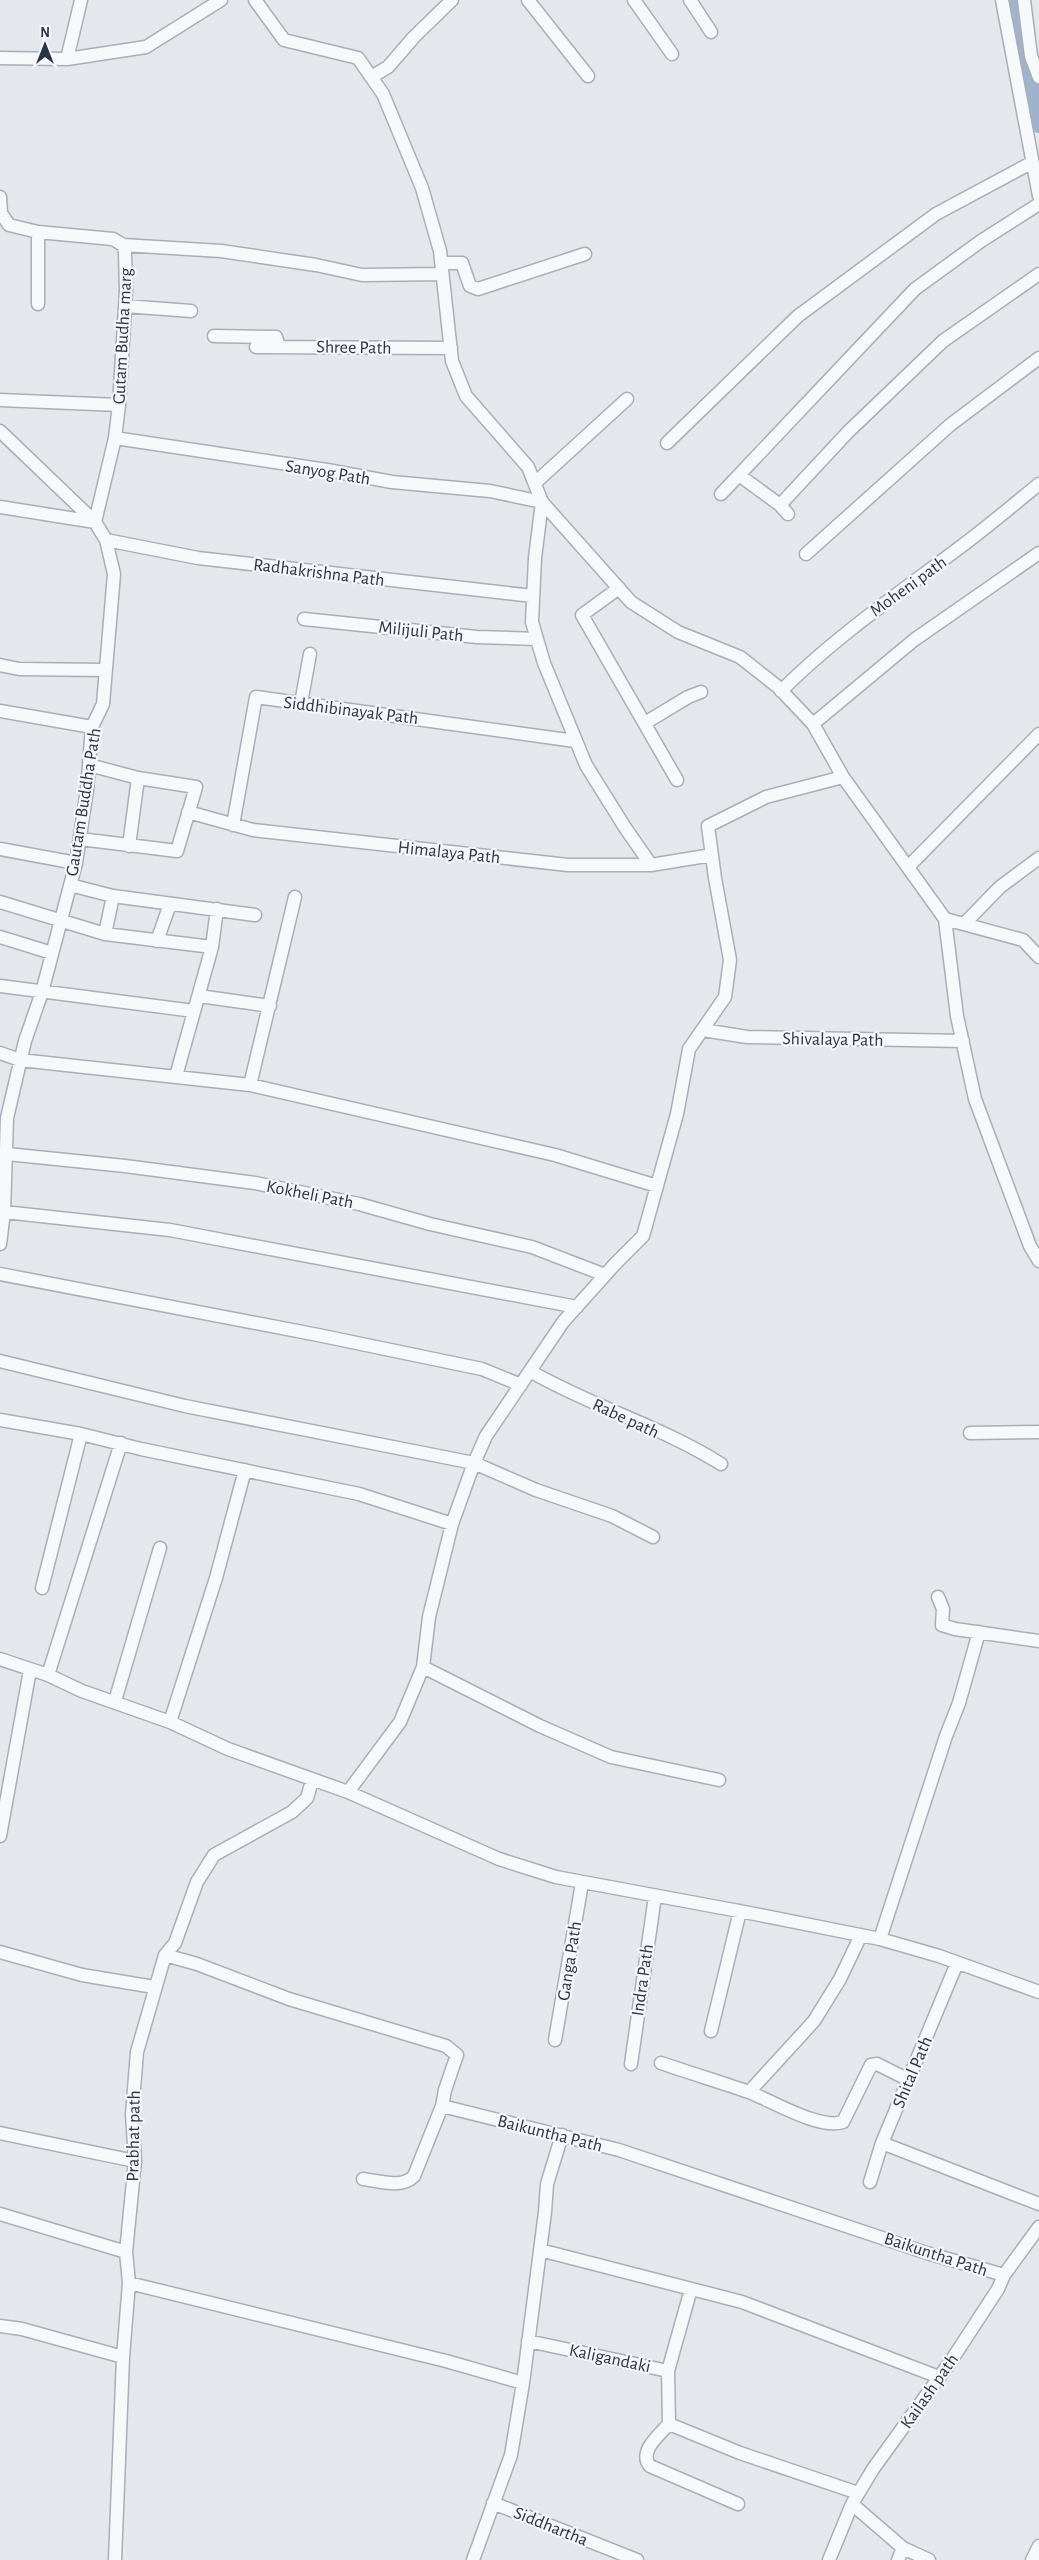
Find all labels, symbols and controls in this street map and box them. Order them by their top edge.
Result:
north arrow [20,20,70,70]
text: N [40,26,50,40]
street label: Gutam Budha marg [110,267,136,405]
street label: Shree Path [316,338,392,358]
street label: Sanyog Path [284,457,371,489]
street label: Moheni path [867,553,950,620]
street label: Radhakrishna Path [252,556,385,590]
street label: Milijuli Path [377,619,464,645]
street label: Siddhibinayak Path [283,694,419,728]
street label: Gautam Buddha Path [63,727,105,878]
street label: Himalaya Path [397,839,501,867]
street label: Shivalaya Path [782,1030,884,1050]
street label: Kokheli Path [265,1178,355,1212]
street label: Rabe path [590,1396,662,1442]
street label: Ganga Path [555,1920,585,2002]
street label: Indra Path [629,1943,657,2017]
street label: Shital Path [890,2034,936,2111]
street label: Prabhat path [124,2090,144,2182]
street label: Baikuntha Path [495,2112,604,2156]
street label: Baikuntha Path [882,2230,990,2280]
street label: Kaligandaki [567,2342,652,2376]
street label: Kailash path [898,2351,962,2432]
street label: Siddhartha [511,2504,590,2550]

